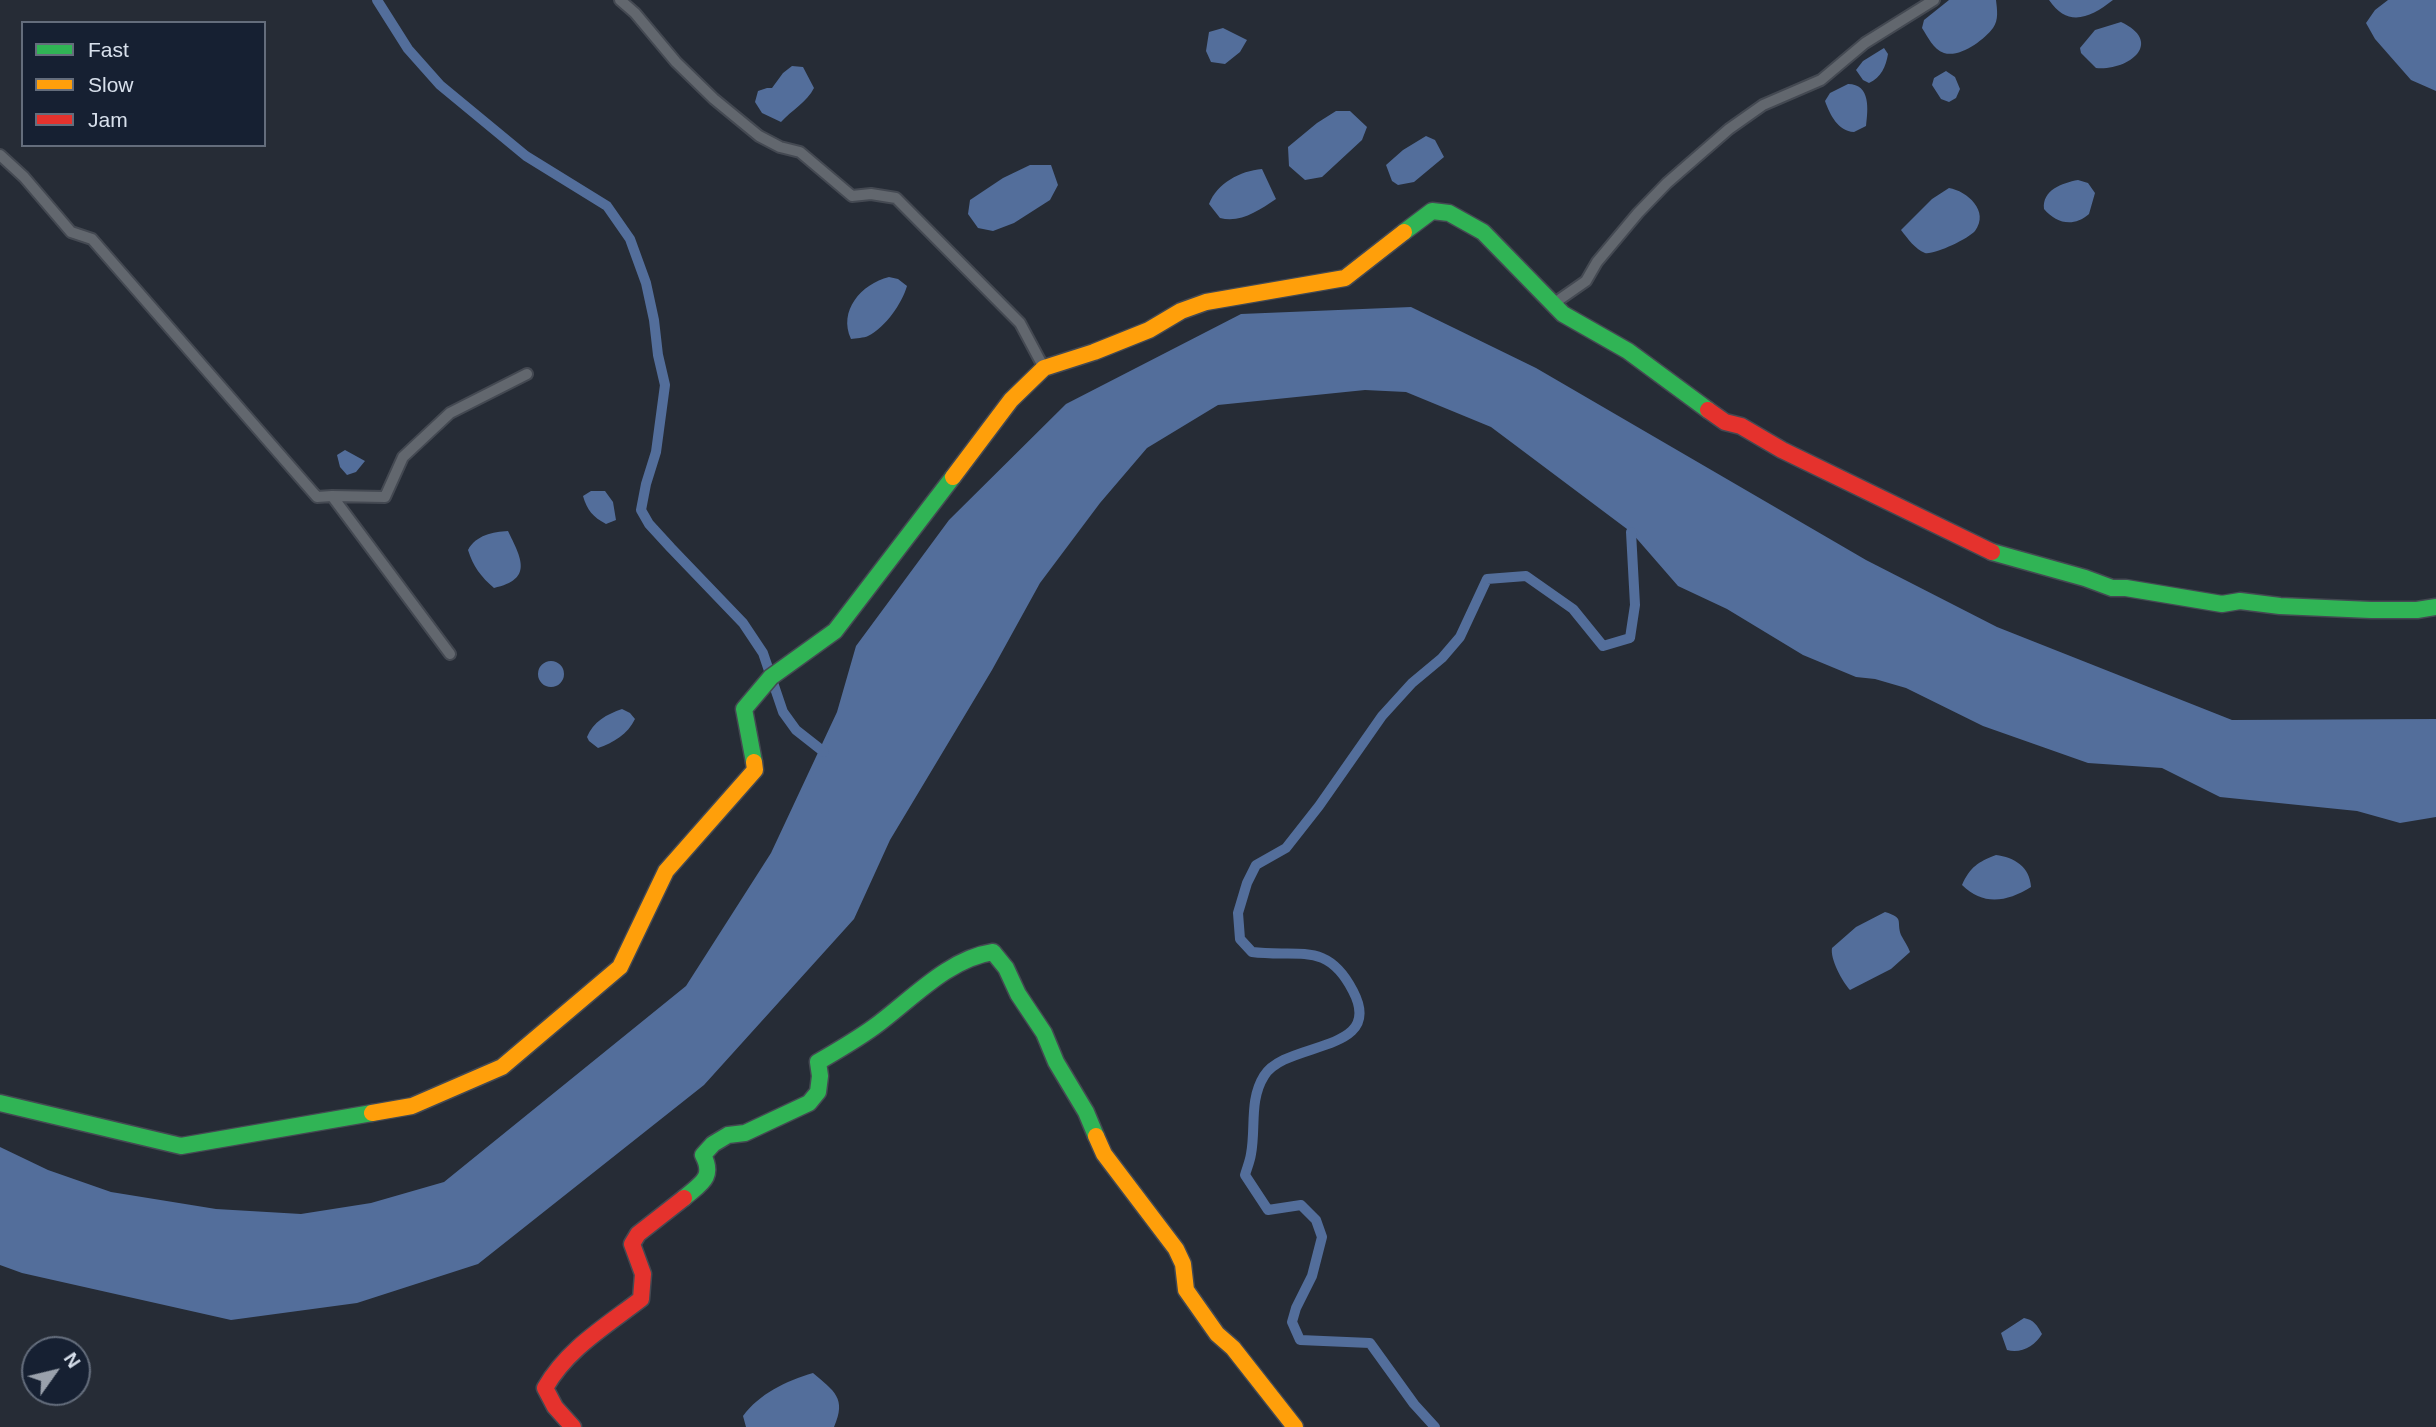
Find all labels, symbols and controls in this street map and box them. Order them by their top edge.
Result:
legend [21,21,266,147]
text: Fast [88,38,129,61]
text: Slow [88,73,134,96]
text: Jam [88,108,128,131]
north arrow [21,1336,91,1406]
text: N [60,1349,85,1372]

